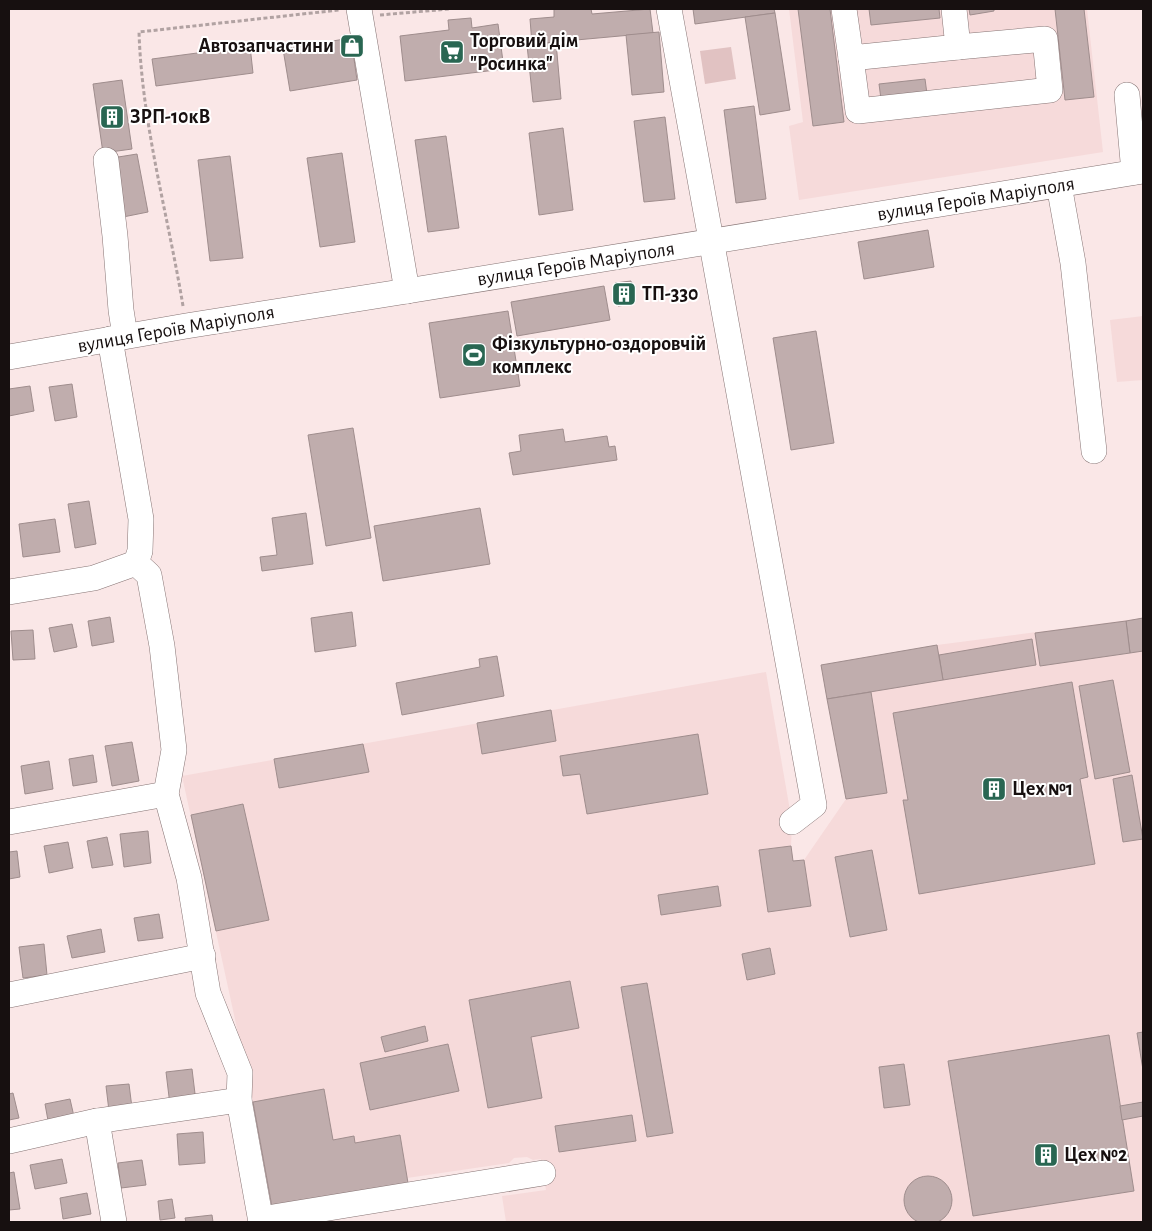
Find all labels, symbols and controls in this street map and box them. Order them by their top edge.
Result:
place label: Торговий дім "Росинка" [470,31,578,74]
shop icon: Автозапчастини [339,33,365,59]
place label: Автозапчастини [199,36,334,56]
supermarket icon: Торговий дім "Росинка" [439,39,465,65]
building icon: ЗРП-10кВ [99,104,125,130]
place label: ЗРП-10кВ [130,107,210,127]
street label: вулиця Героїв Маріуполя [876,174,1076,224]
street label: вулиця Героїв Маріуполя [476,239,676,289]
building icon: ТП-330 [611,281,637,307]
place label: ТП-330 [642,284,698,304]
street label: вулиця Героїв Маріуполя [76,302,276,356]
place label: Фізкультурно-оздоровчій комплекс [492,334,706,377]
sports icon: Фізкультурно-оздоровчій комплекс [461,342,487,368]
building icon: Цех №1 [981,776,1007,802]
place label: Цех №1 [1012,779,1073,799]
building icon: Цех №2 [1033,1142,1059,1168]
place label: Цех №2 [1064,1145,1127,1165]

